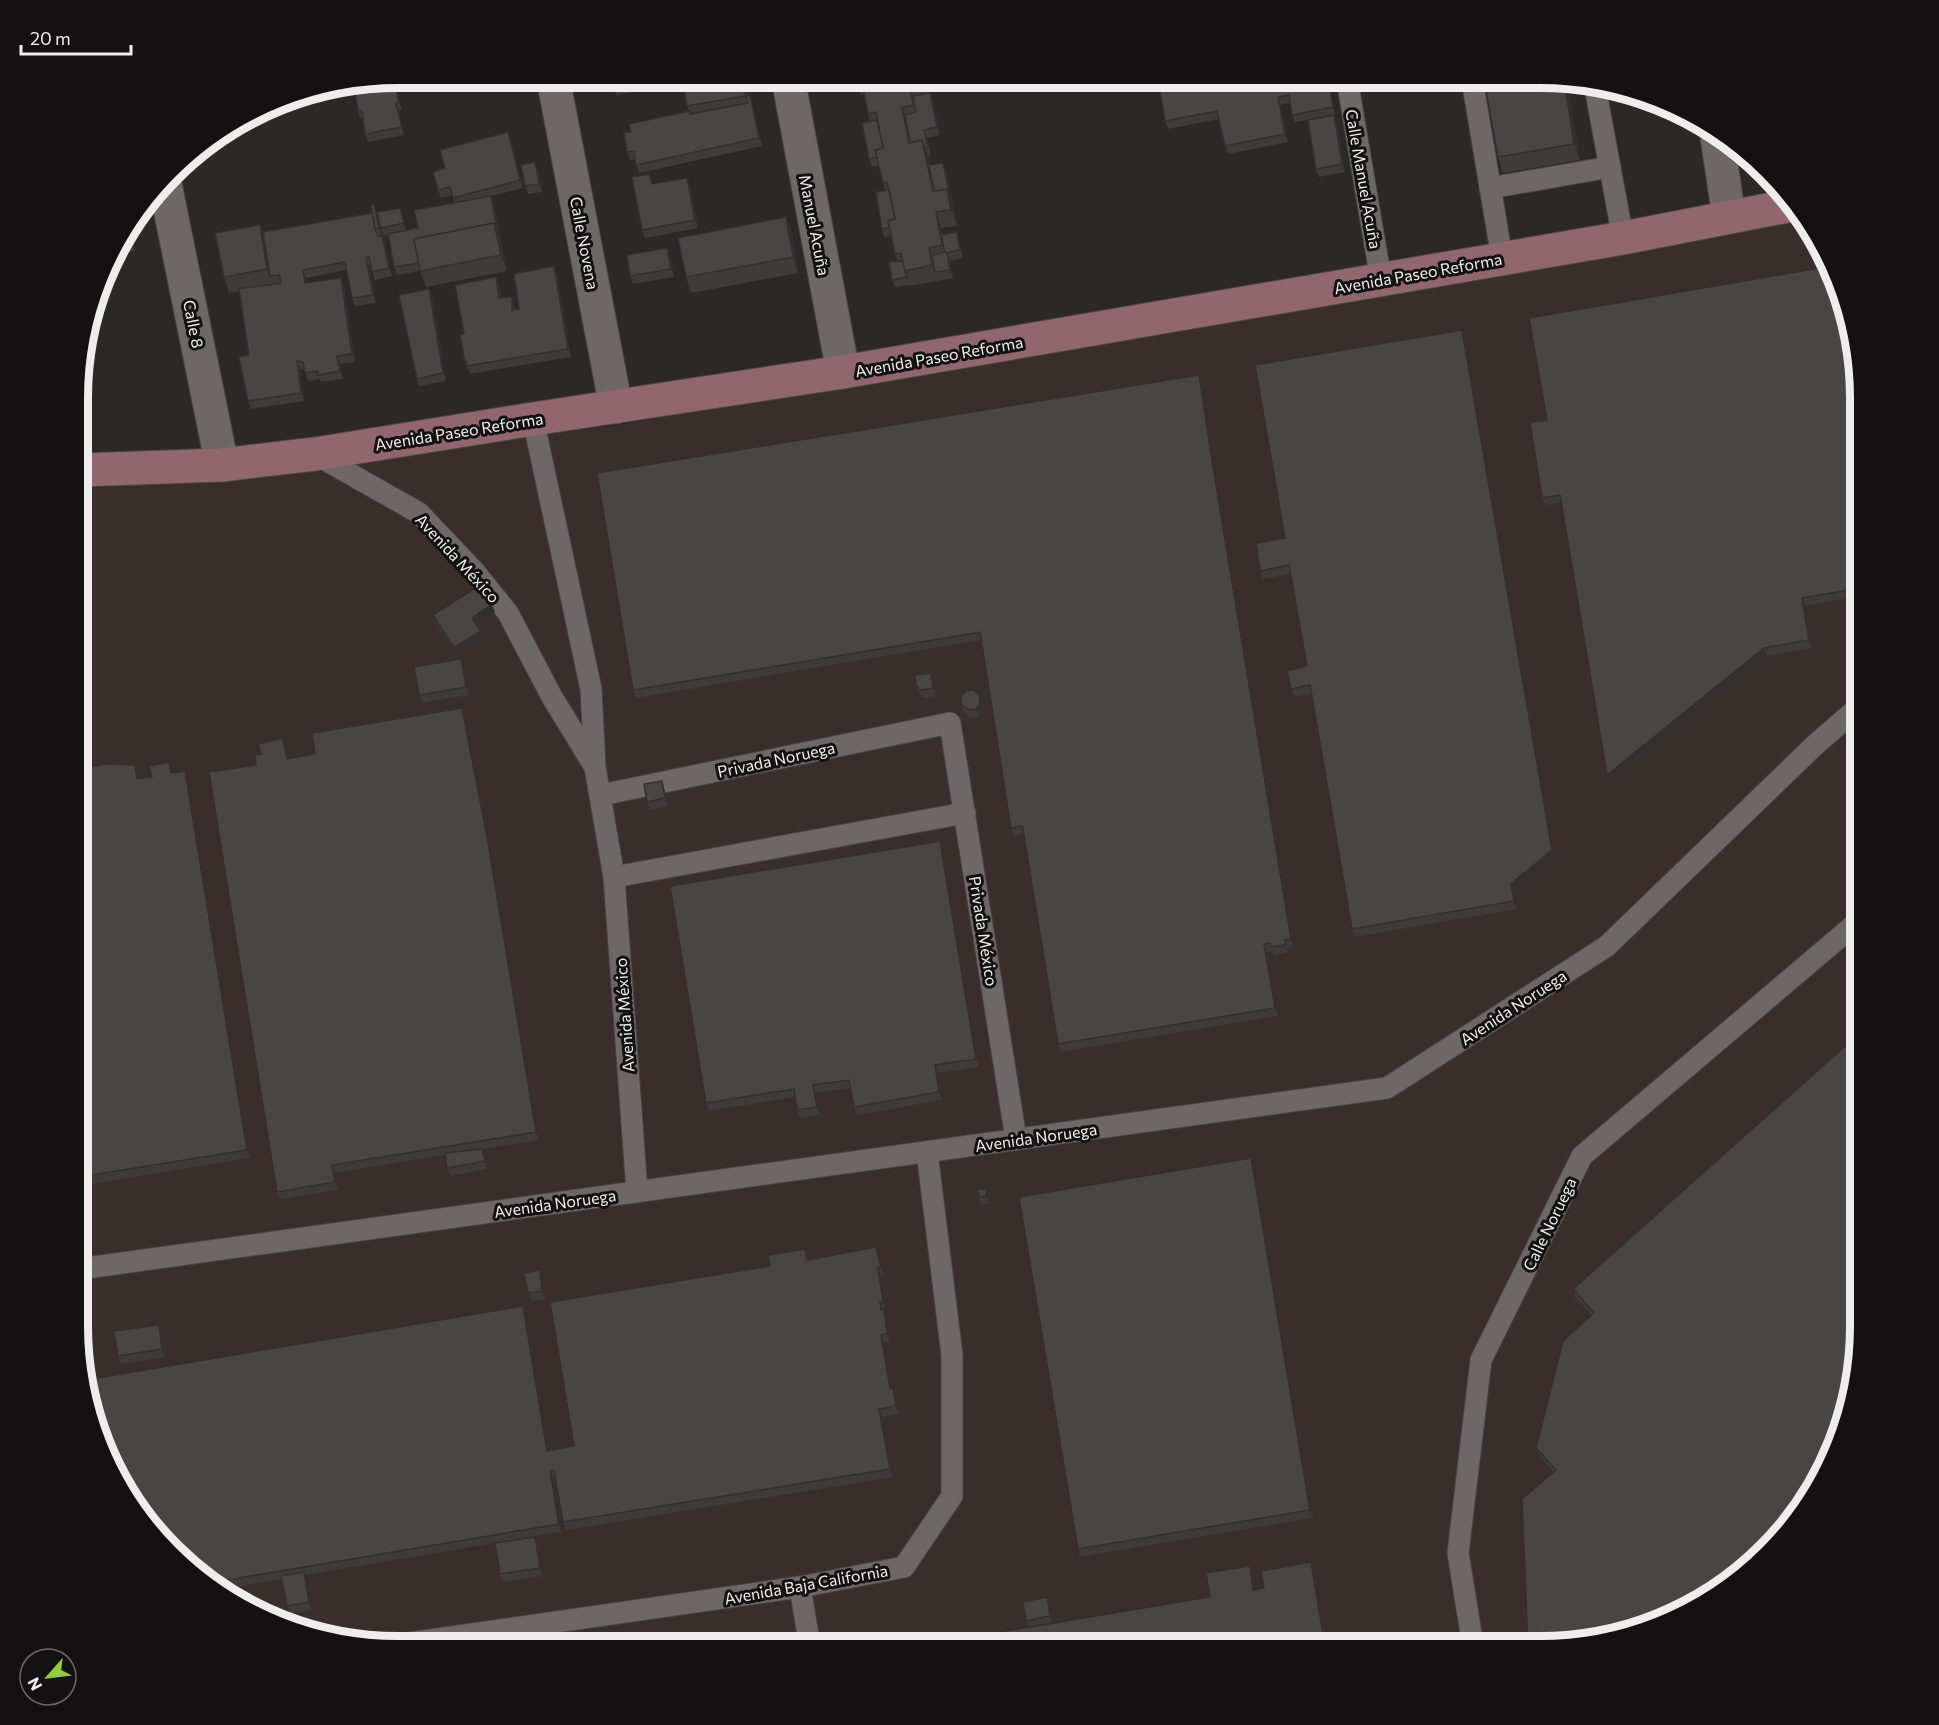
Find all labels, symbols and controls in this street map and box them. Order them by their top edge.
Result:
scale bar [21,18,130,56]
text: 20 m [30,27,71,49]
street label: Calle Manuel Acuña [1342,108,1386,250]
street label: Manuel Acuña [796,173,834,277]
street label: Calle Novena [567,195,603,291]
street label: Avenida Paseo Reforma [1333,249,1503,297]
street label: Calle 8 [180,298,208,350]
street label: Avenida Paseo Reforma [854,332,1024,380]
street label: Avenida Paseo Reforma [373,408,545,454]
street label: Avenida México [412,510,504,606]
street label: Privada Noruega [715,737,837,781]
street label: Privada México [966,874,1002,988]
street label: Avenida México [611,957,637,1073]
street label: Avenida Noruega [1456,966,1570,1048]
street label: Avenida Noruega [974,1119,1098,1155]
street label: Calle Noruega [1518,1174,1580,1274]
street label: Avenida Noruega [493,1185,617,1221]
street label: Avenida Baja California [723,1560,889,1608]
north arrow [18,1647,78,1707]
text: N [23,1675,46,1694]

